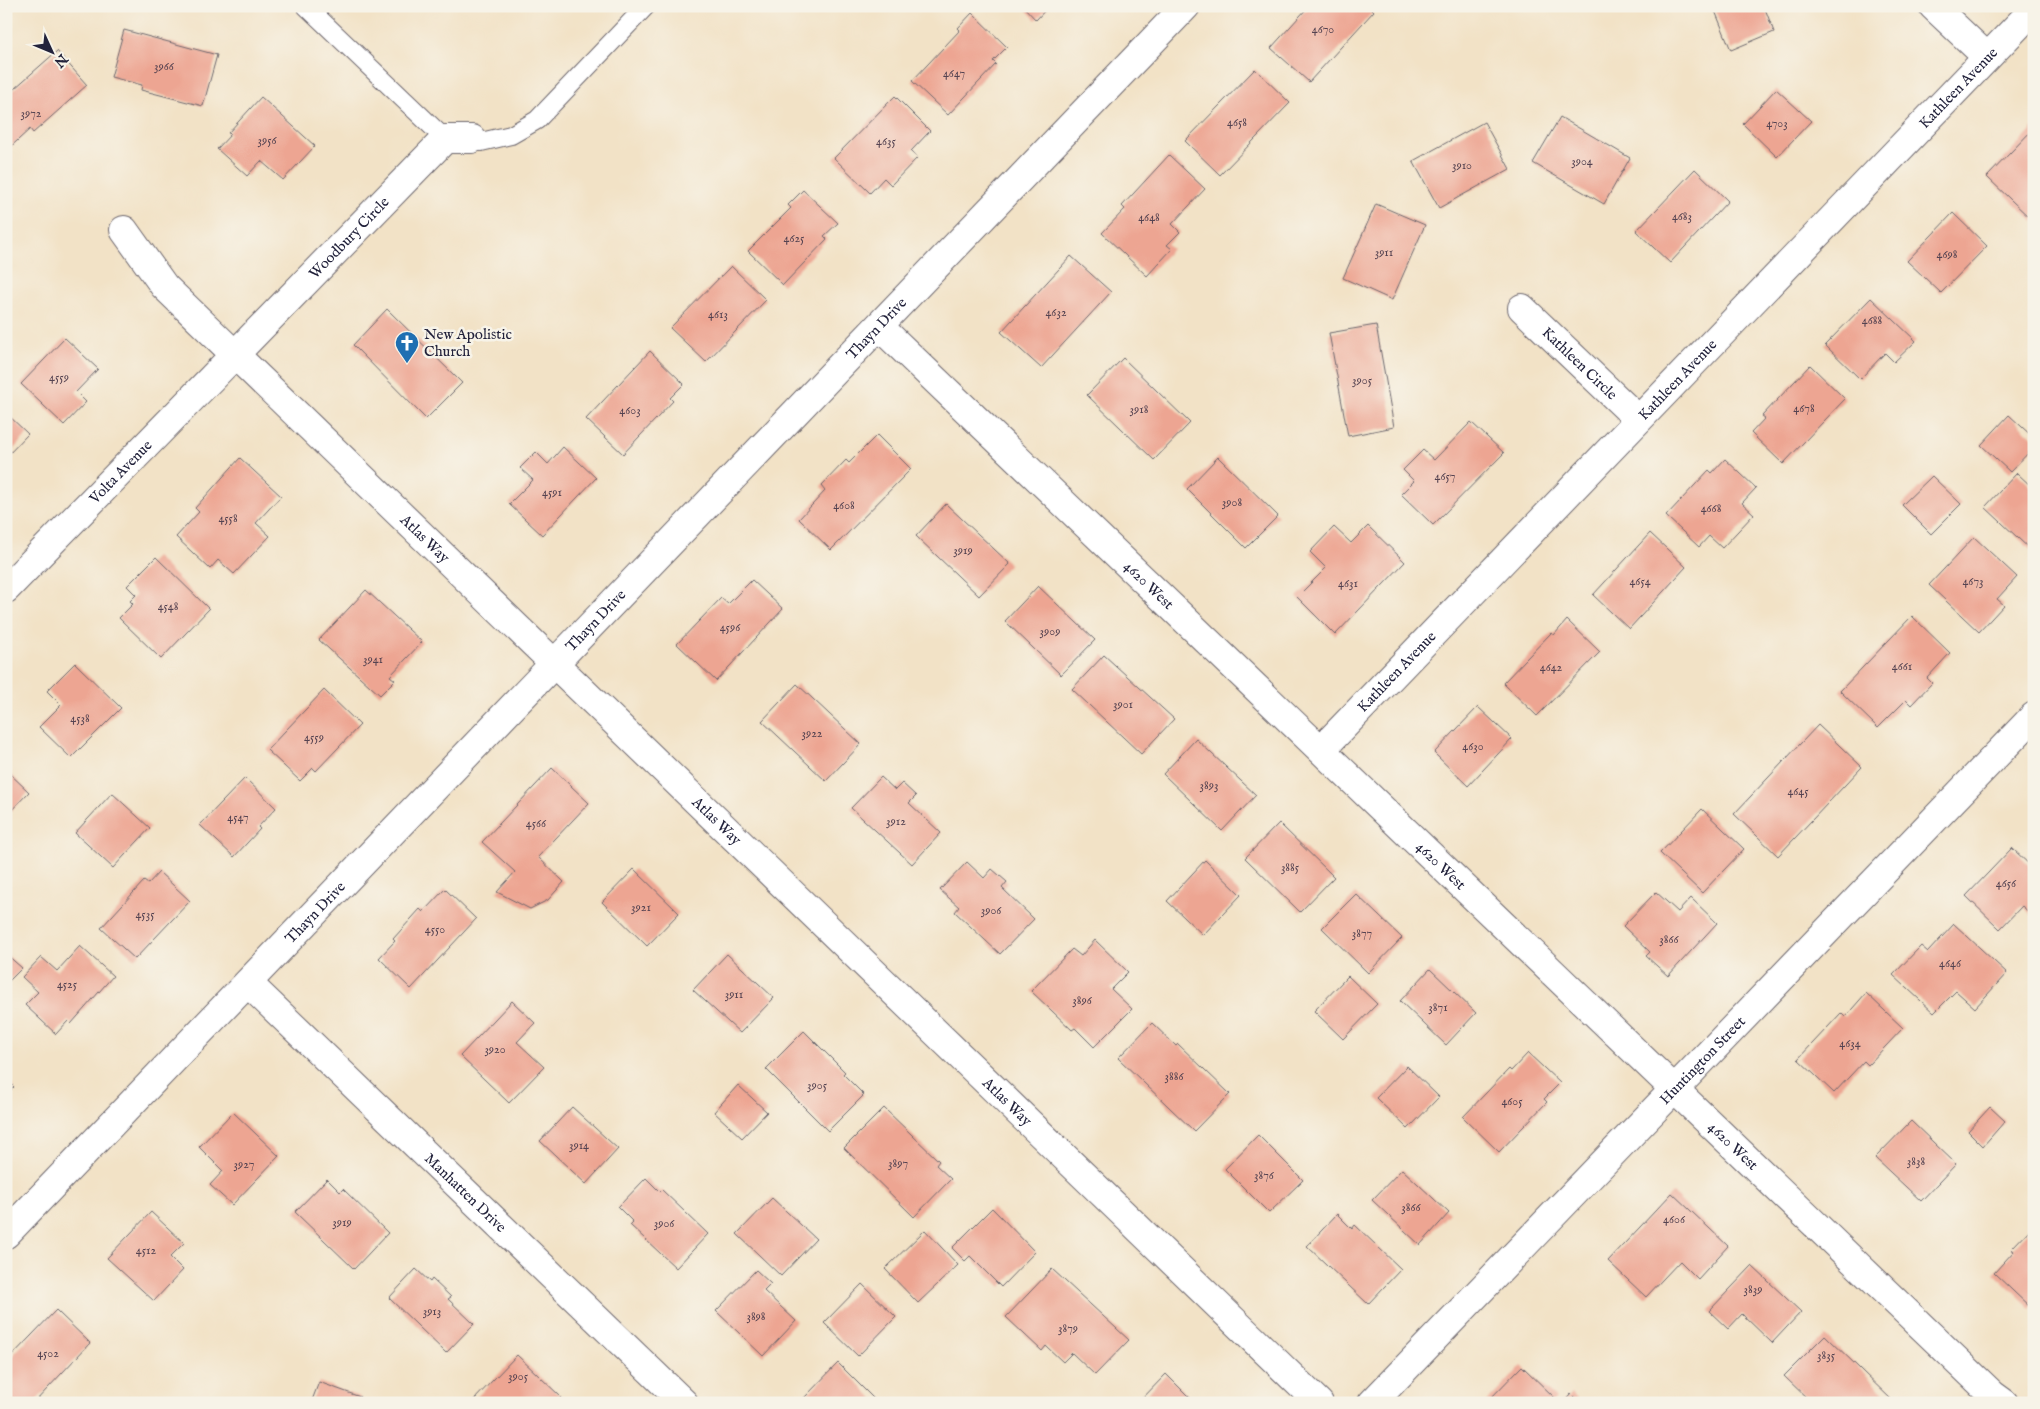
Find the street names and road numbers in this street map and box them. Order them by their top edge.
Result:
street label: Kathleen Avenue [1915,43,2002,132]
street label: Woodbury Circle [305,192,393,283]
street label: Thayn Drive [842,293,911,363]
street label: Kathleen Circle [1538,323,1622,404]
street label: Kathleen Avenue [1634,335,1721,424]
street label: Volta Avenue [84,436,156,508]
street label: Atlas Way [396,510,454,567]
street label: 4620 West [1120,557,1178,613]
street label: Thayn Drive [561,585,630,655]
street label: Kathleen Avenue [1353,627,1440,716]
street label: Atlas Way [687,792,746,849]
street label: 4620 West [1412,837,1470,894]
street label: Thayn Drive [281,877,349,947]
street label: Huntington Street [1655,1012,1749,1108]
street label: Atlas Way [978,1073,1036,1130]
street label: 4620 West [1704,1117,1762,1174]
street label: Manhatten Drive [421,1149,511,1236]

